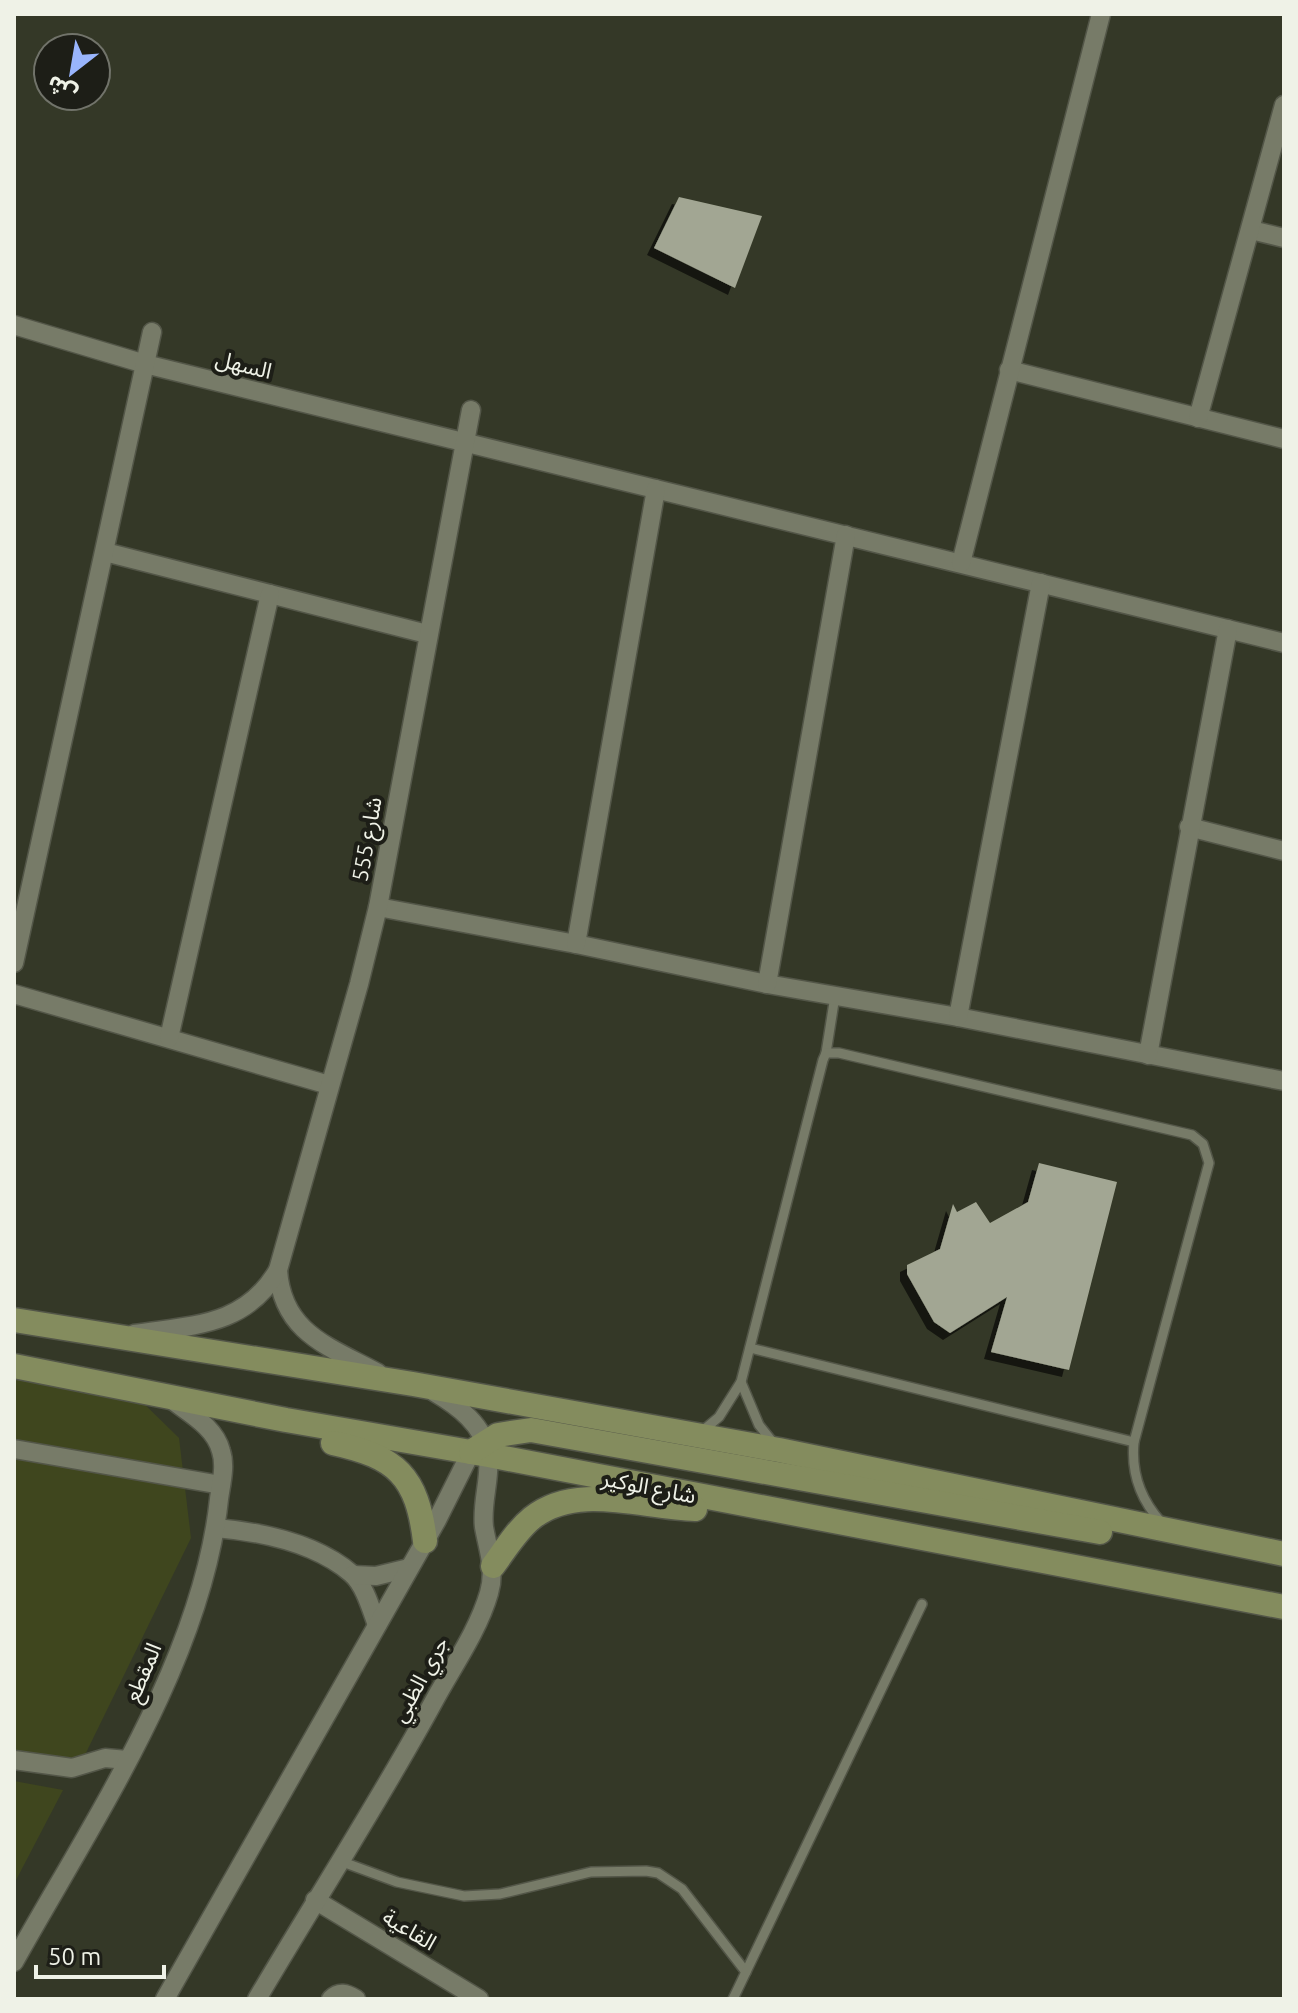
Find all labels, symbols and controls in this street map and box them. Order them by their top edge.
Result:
north arrow [32,32,112,112]
text: ش [42,70,81,108]
street label: السهل [213,345,275,384]
street label: شارع 555 [346,795,391,884]
street label: شارع الوكير [598,1464,698,1512]
street label: جري الظبي [385,1632,457,1729]
street label: المقطع [118,1639,170,1707]
street label: القاعية [379,1903,441,1955]
scale bar [36,1929,164,1979]
text: 50 m [48,1943,101,1970]

